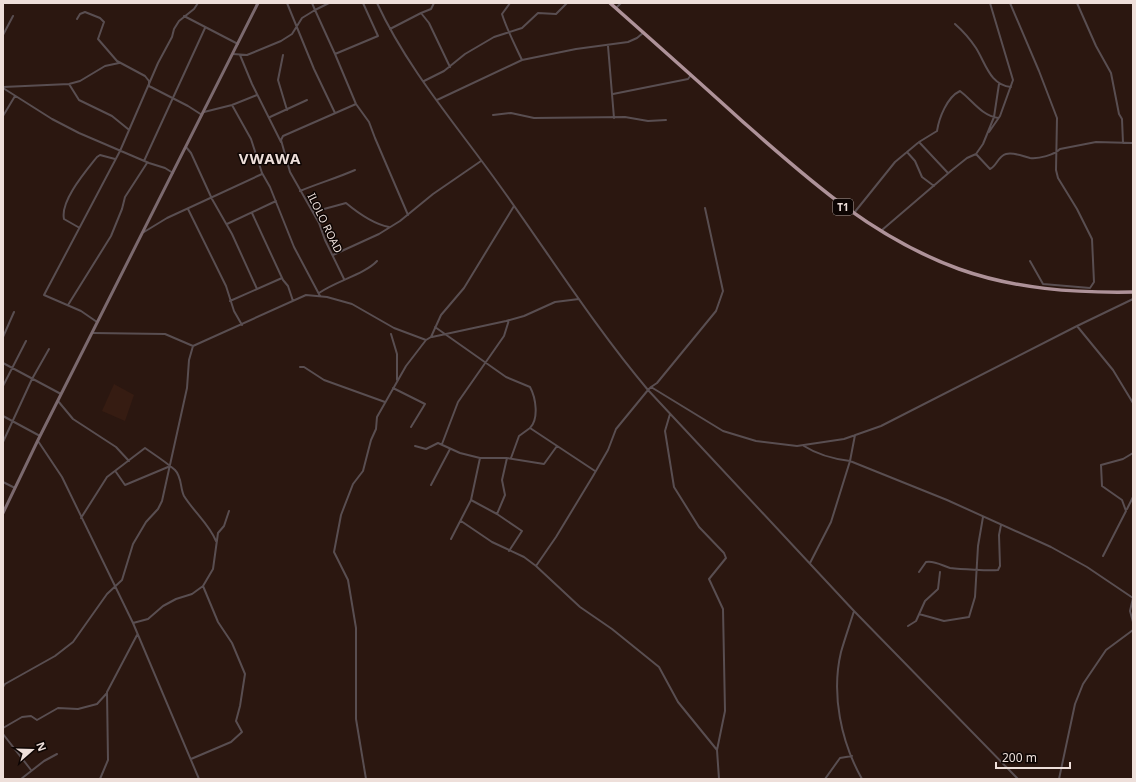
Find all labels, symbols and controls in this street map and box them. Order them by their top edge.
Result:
district label: VWAWA [239,148,301,168]
street label: ILOLO ROAD [304,190,346,255]
road number: T1 [833,199,853,215]
north arrow [12,730,52,770]
text: N [33,740,50,753]
scale bar [996,744,1070,770]
text: 200 m [1002,749,1037,766]

